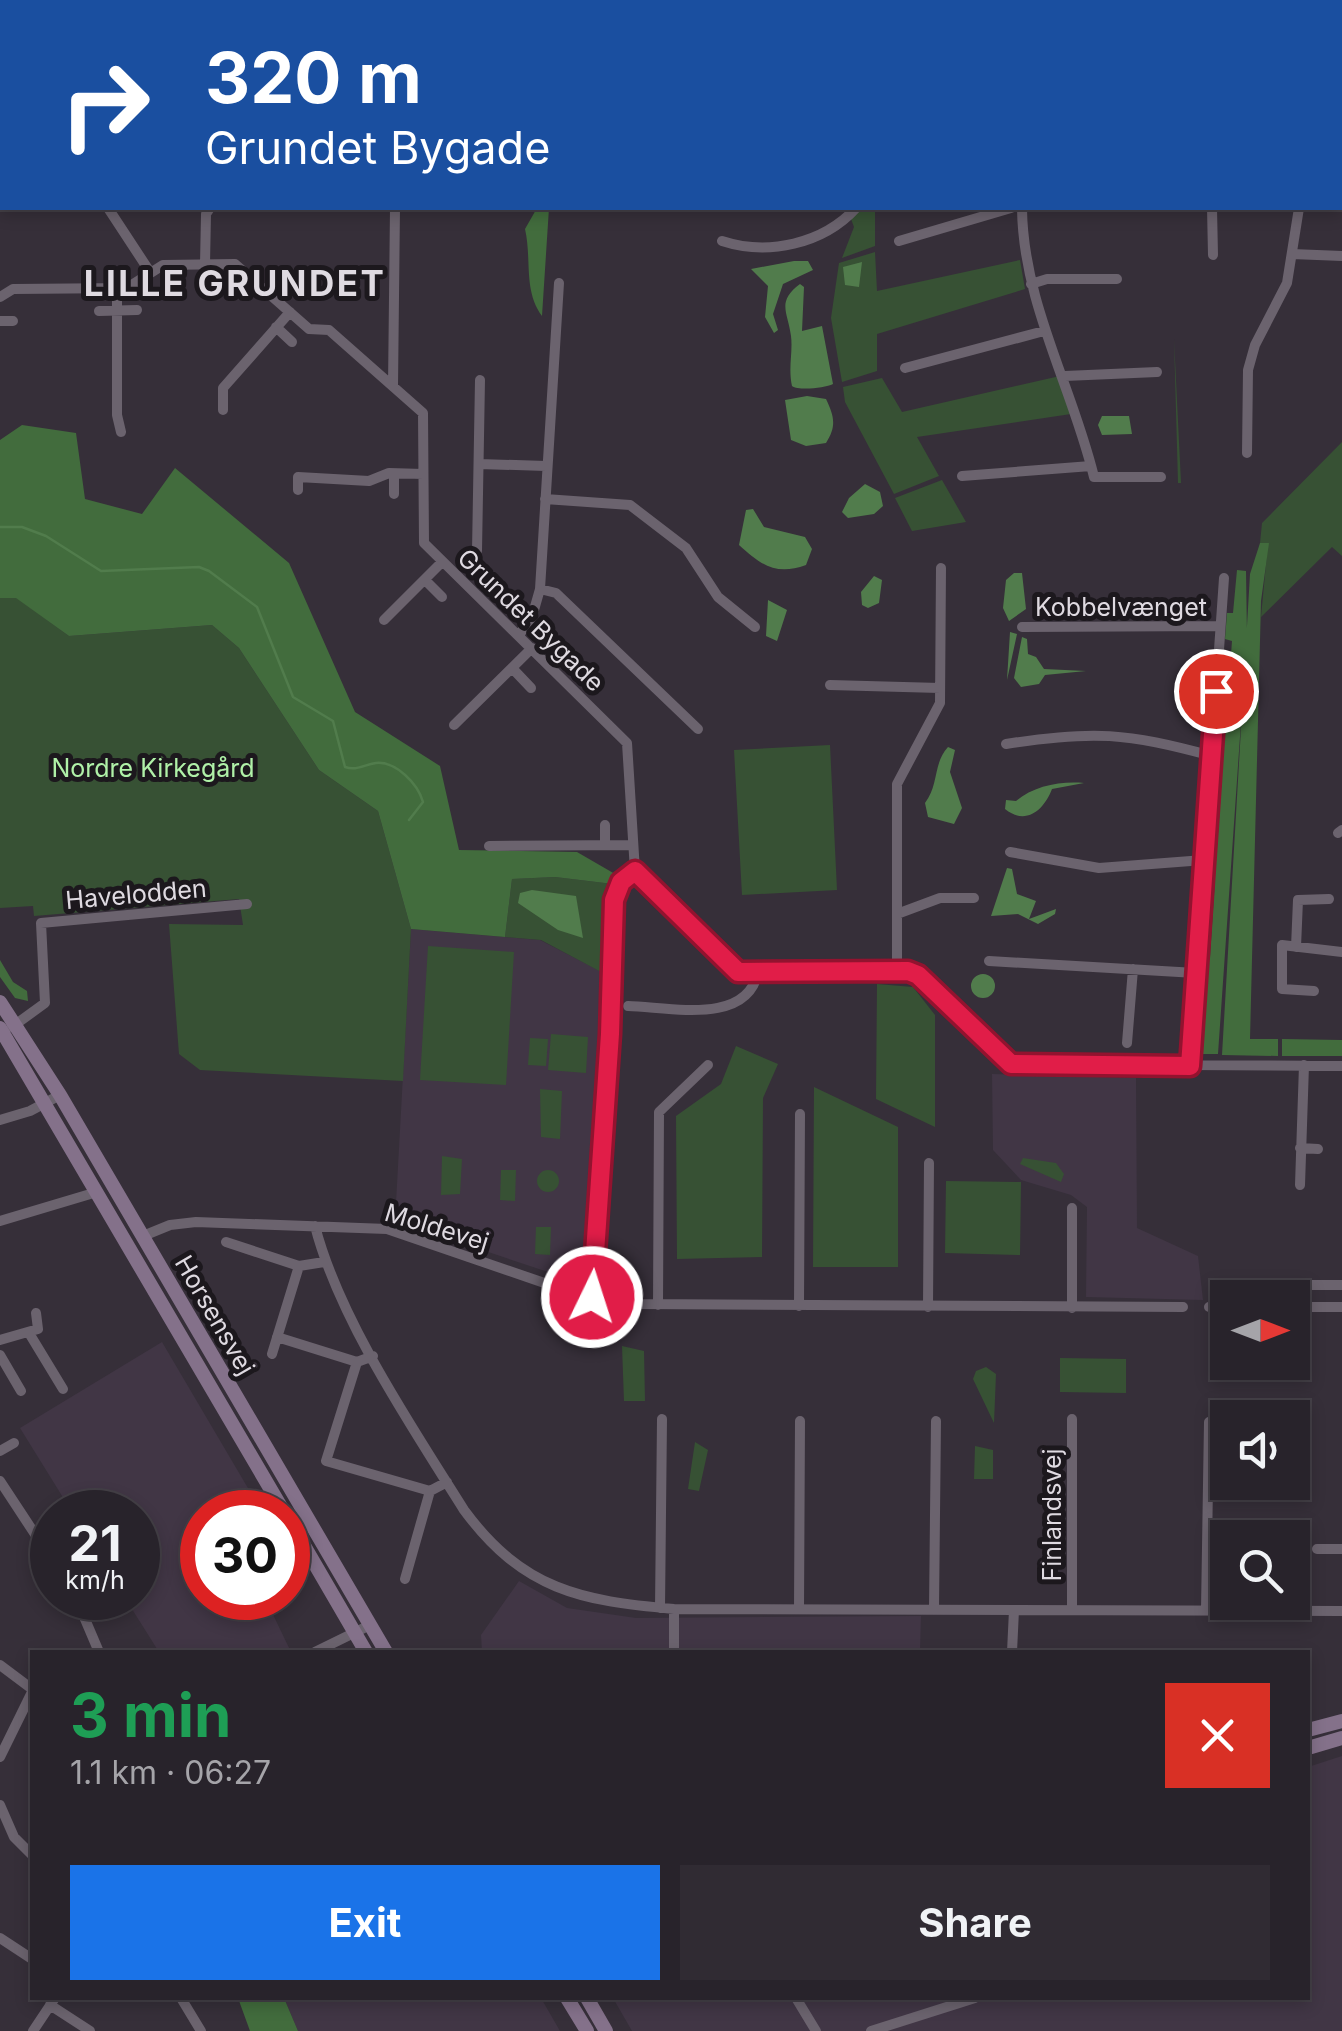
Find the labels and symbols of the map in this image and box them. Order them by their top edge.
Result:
district label: LILLE GRUNDET [84,262,386,304]
street label: Grundet Bygade [452,543,610,697]
street label: Kobbelvænget [1035,592,1207,622]
pin [1174,649,1259,734]
park label: Nordre Kirkegård [51,753,255,783]
street label: Havelodden [64,873,208,915]
street label: Moldevej [381,1197,493,1257]
position arrow [540,1245,644,1349]
street label: Horsensvej [169,1250,261,1380]
north arrow [1210,1280,1310,1380]
street label: Finlandsvej [1037,1448,1067,1582]
speed limit sign: 30 [180,1490,310,1620]

